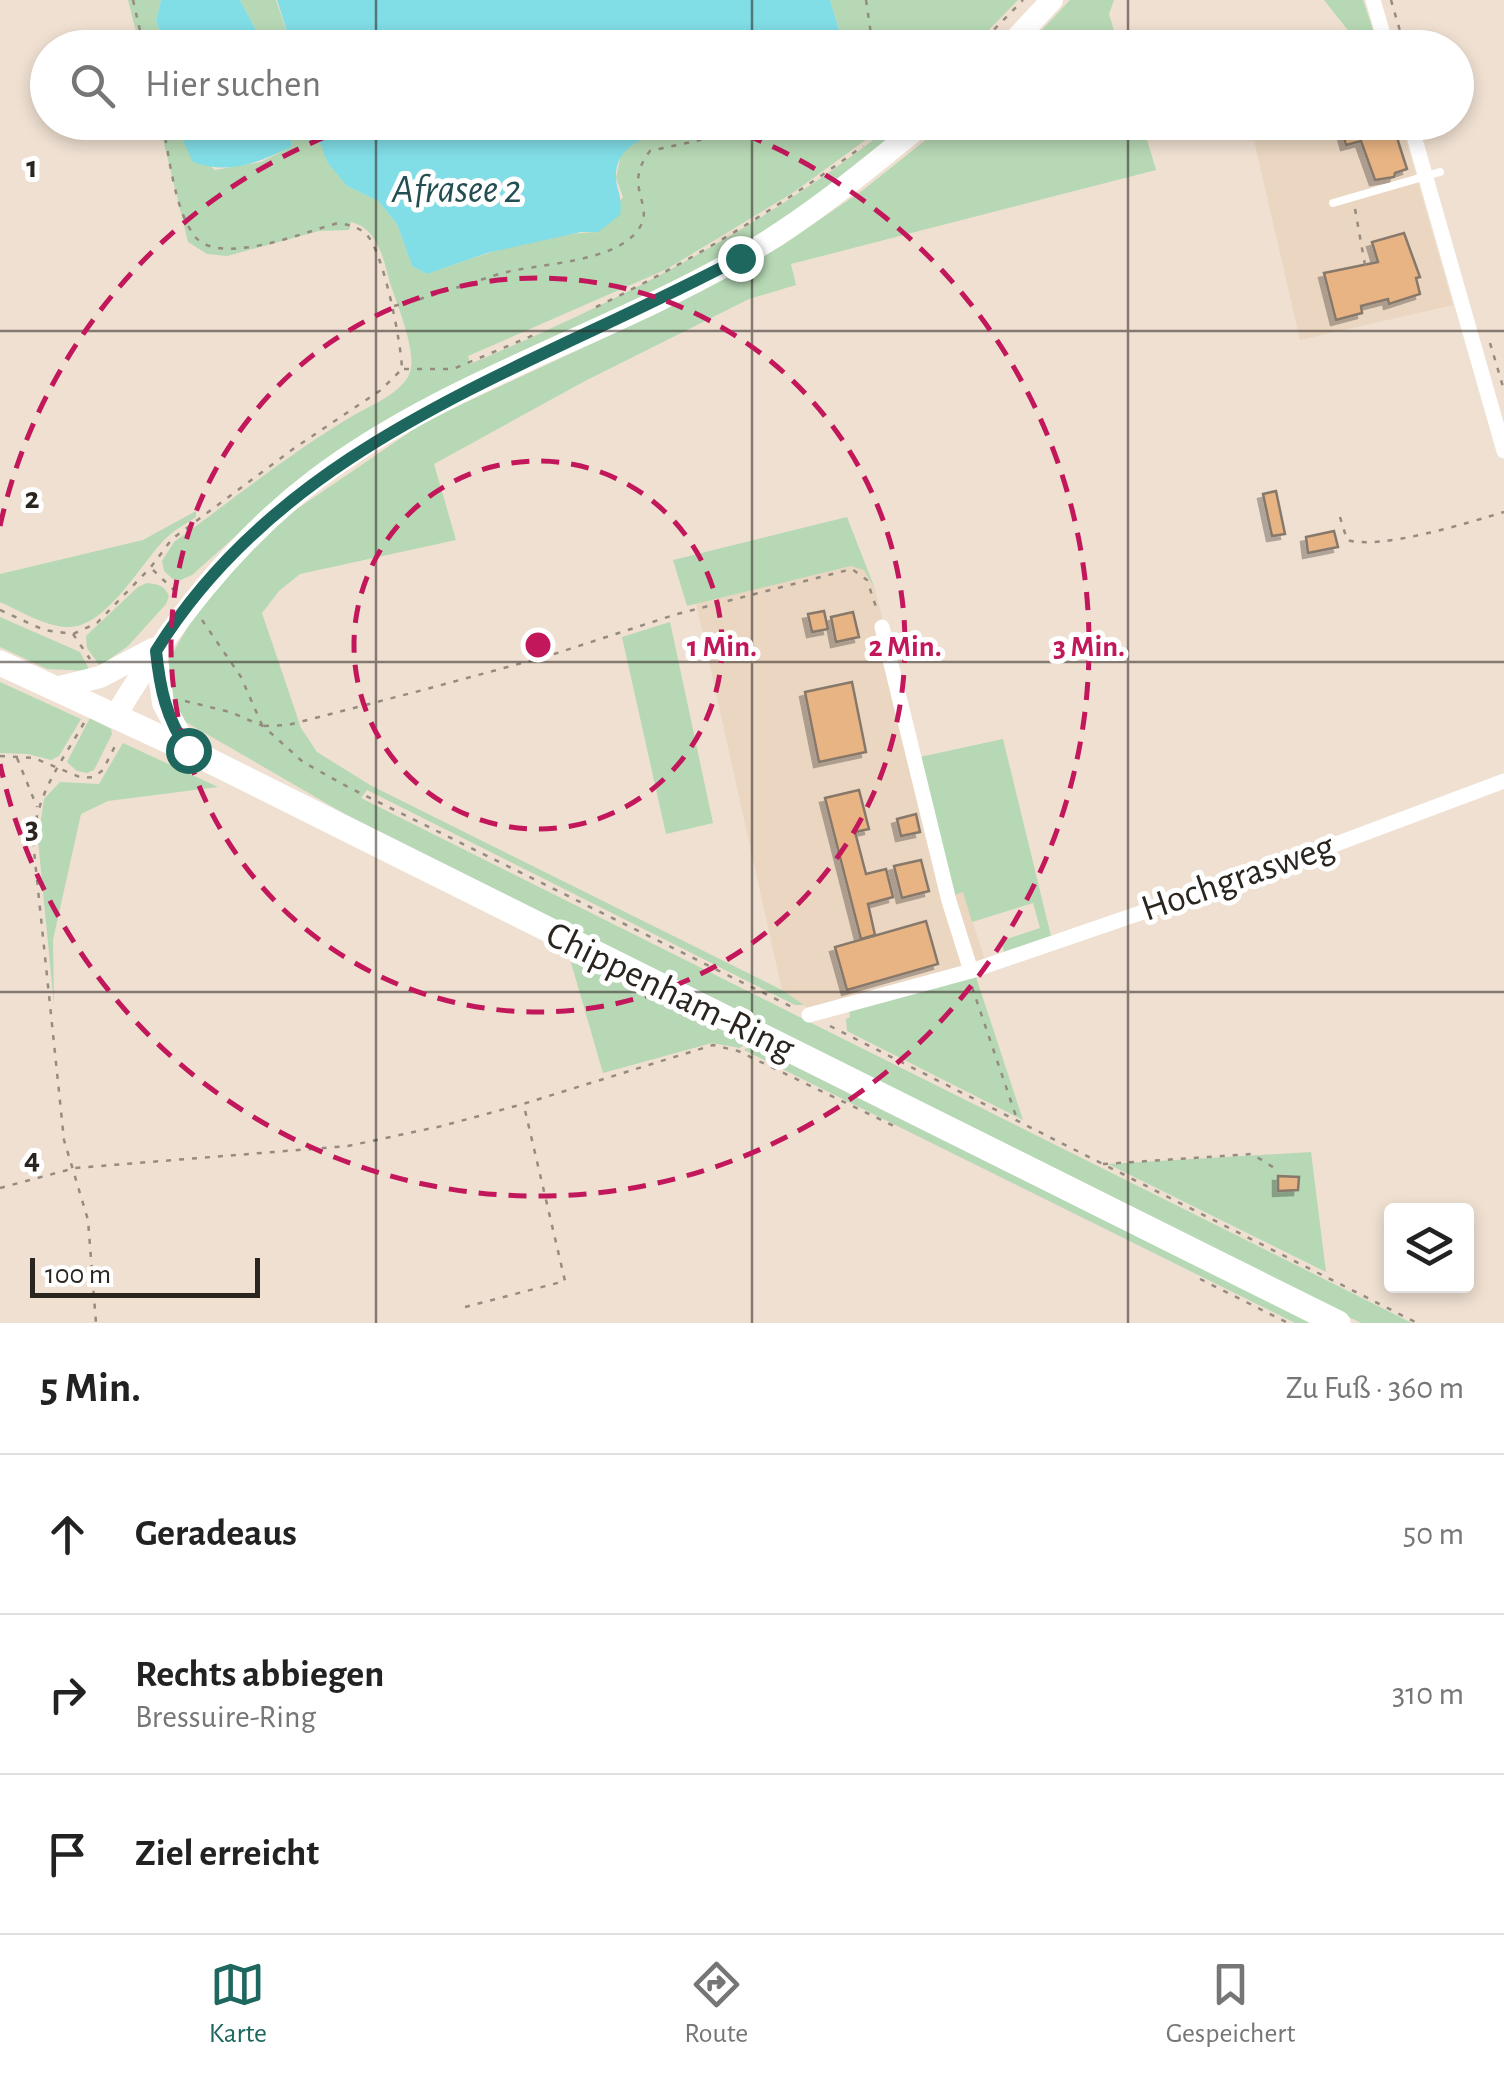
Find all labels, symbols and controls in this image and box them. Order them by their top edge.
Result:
search box [30,30,1474,140]
icon: search [65,58,120,113]
text: Hier suchen [145,66,321,104]
text: 1 [26,151,38,183]
water label: Afrasee 2 [391,170,522,210]
route end [718,236,764,282]
text: 2 [24,482,40,514]
centre of rings [520,627,556,663]
text: 1 Min. [687,632,757,662]
text: 2 Min. [868,632,942,662]
text: 3 Min. [1053,632,1125,662]
route start [166,728,212,774]
text: 3 [25,812,39,844]
street label: Hochgrasweg [1137,827,1340,929]
street label: Chippenham-Ring [540,916,800,1069]
text: 4 [24,1143,40,1175]
map controls [1384,1203,1474,1293]
button: layers [1384,1203,1474,1293]
scale bar [30,1253,260,1298]
text: 100 m [45,1261,111,1289]
text: 5 Min. [40,1367,141,1409]
text: Zu Fuß · 360 m [1286,1372,1464,1404]
icon: ahead [40,1507,95,1562]
text: Geradeaus [135,1515,297,1553]
text: 50 m [1403,1518,1464,1550]
text: Rechts abbiegen [135,1656,384,1694]
icon: right [40,1667,95,1722]
text: 310 m [1392,1678,1464,1710]
text: Bressuire-Ring [135,1701,316,1733]
icon: arrive [40,1827,95,1882]
text: Ziel erreicht [135,1835,319,1873]
tab: Karte [209,1957,267,2051]
tab: Route [684,1957,748,2051]
tab: Gespeichert [1166,1957,1295,2051]

